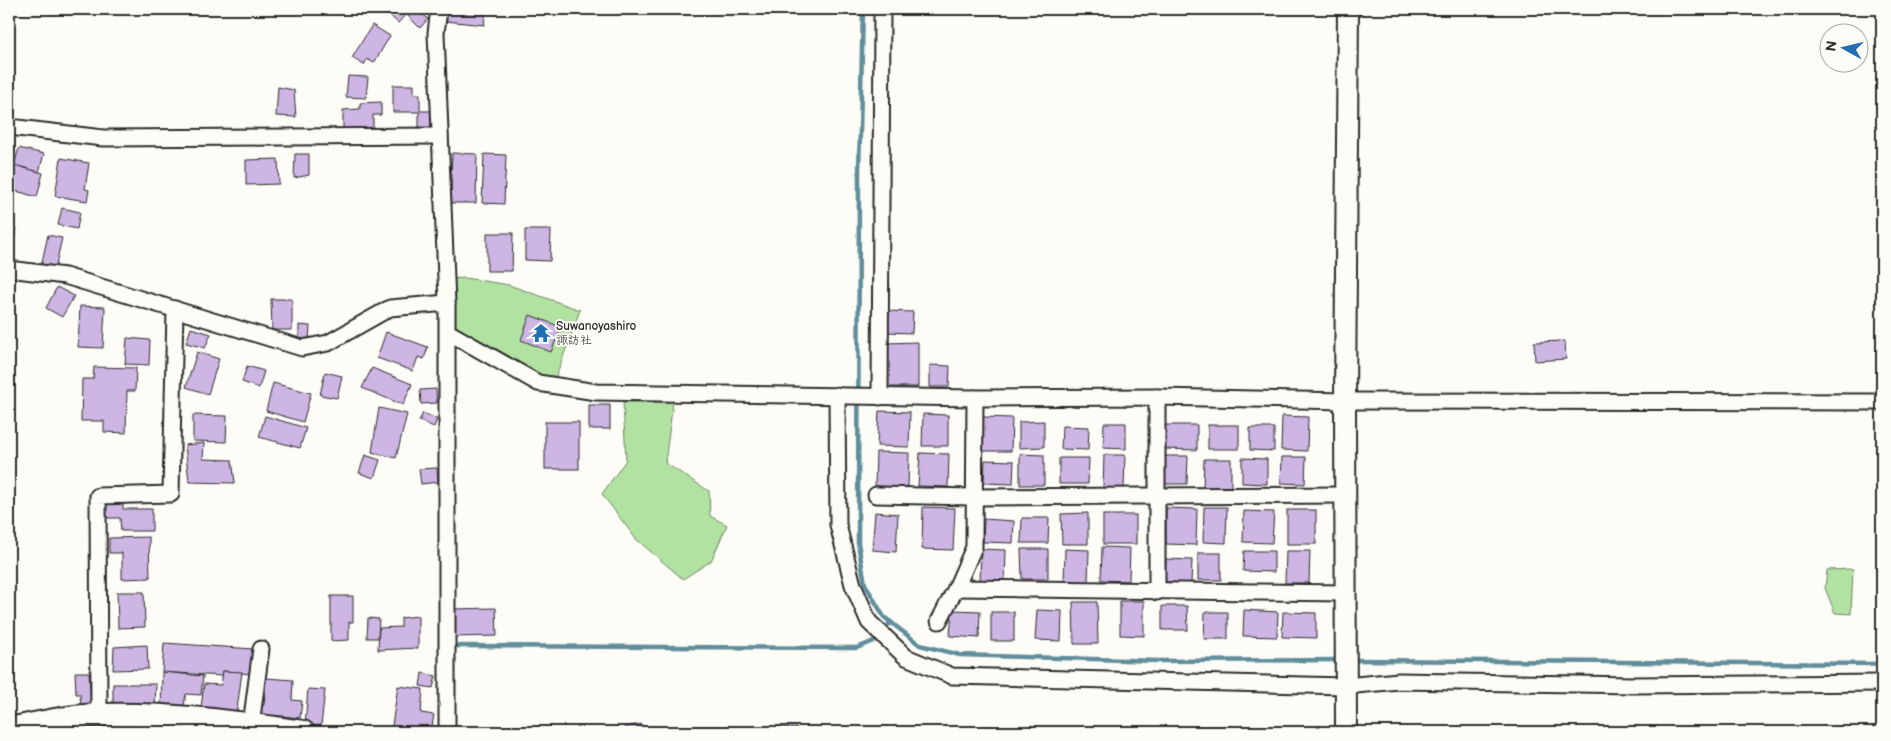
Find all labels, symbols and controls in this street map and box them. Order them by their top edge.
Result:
north arrow [1818,22,1868,72]
text: N [1822,40,1841,53]
place label: Suwanoyashiro 諏訪社 [556,319,637,348]
temple icon: Suwanoyashiro 諏訪社 [530,322,552,344]

